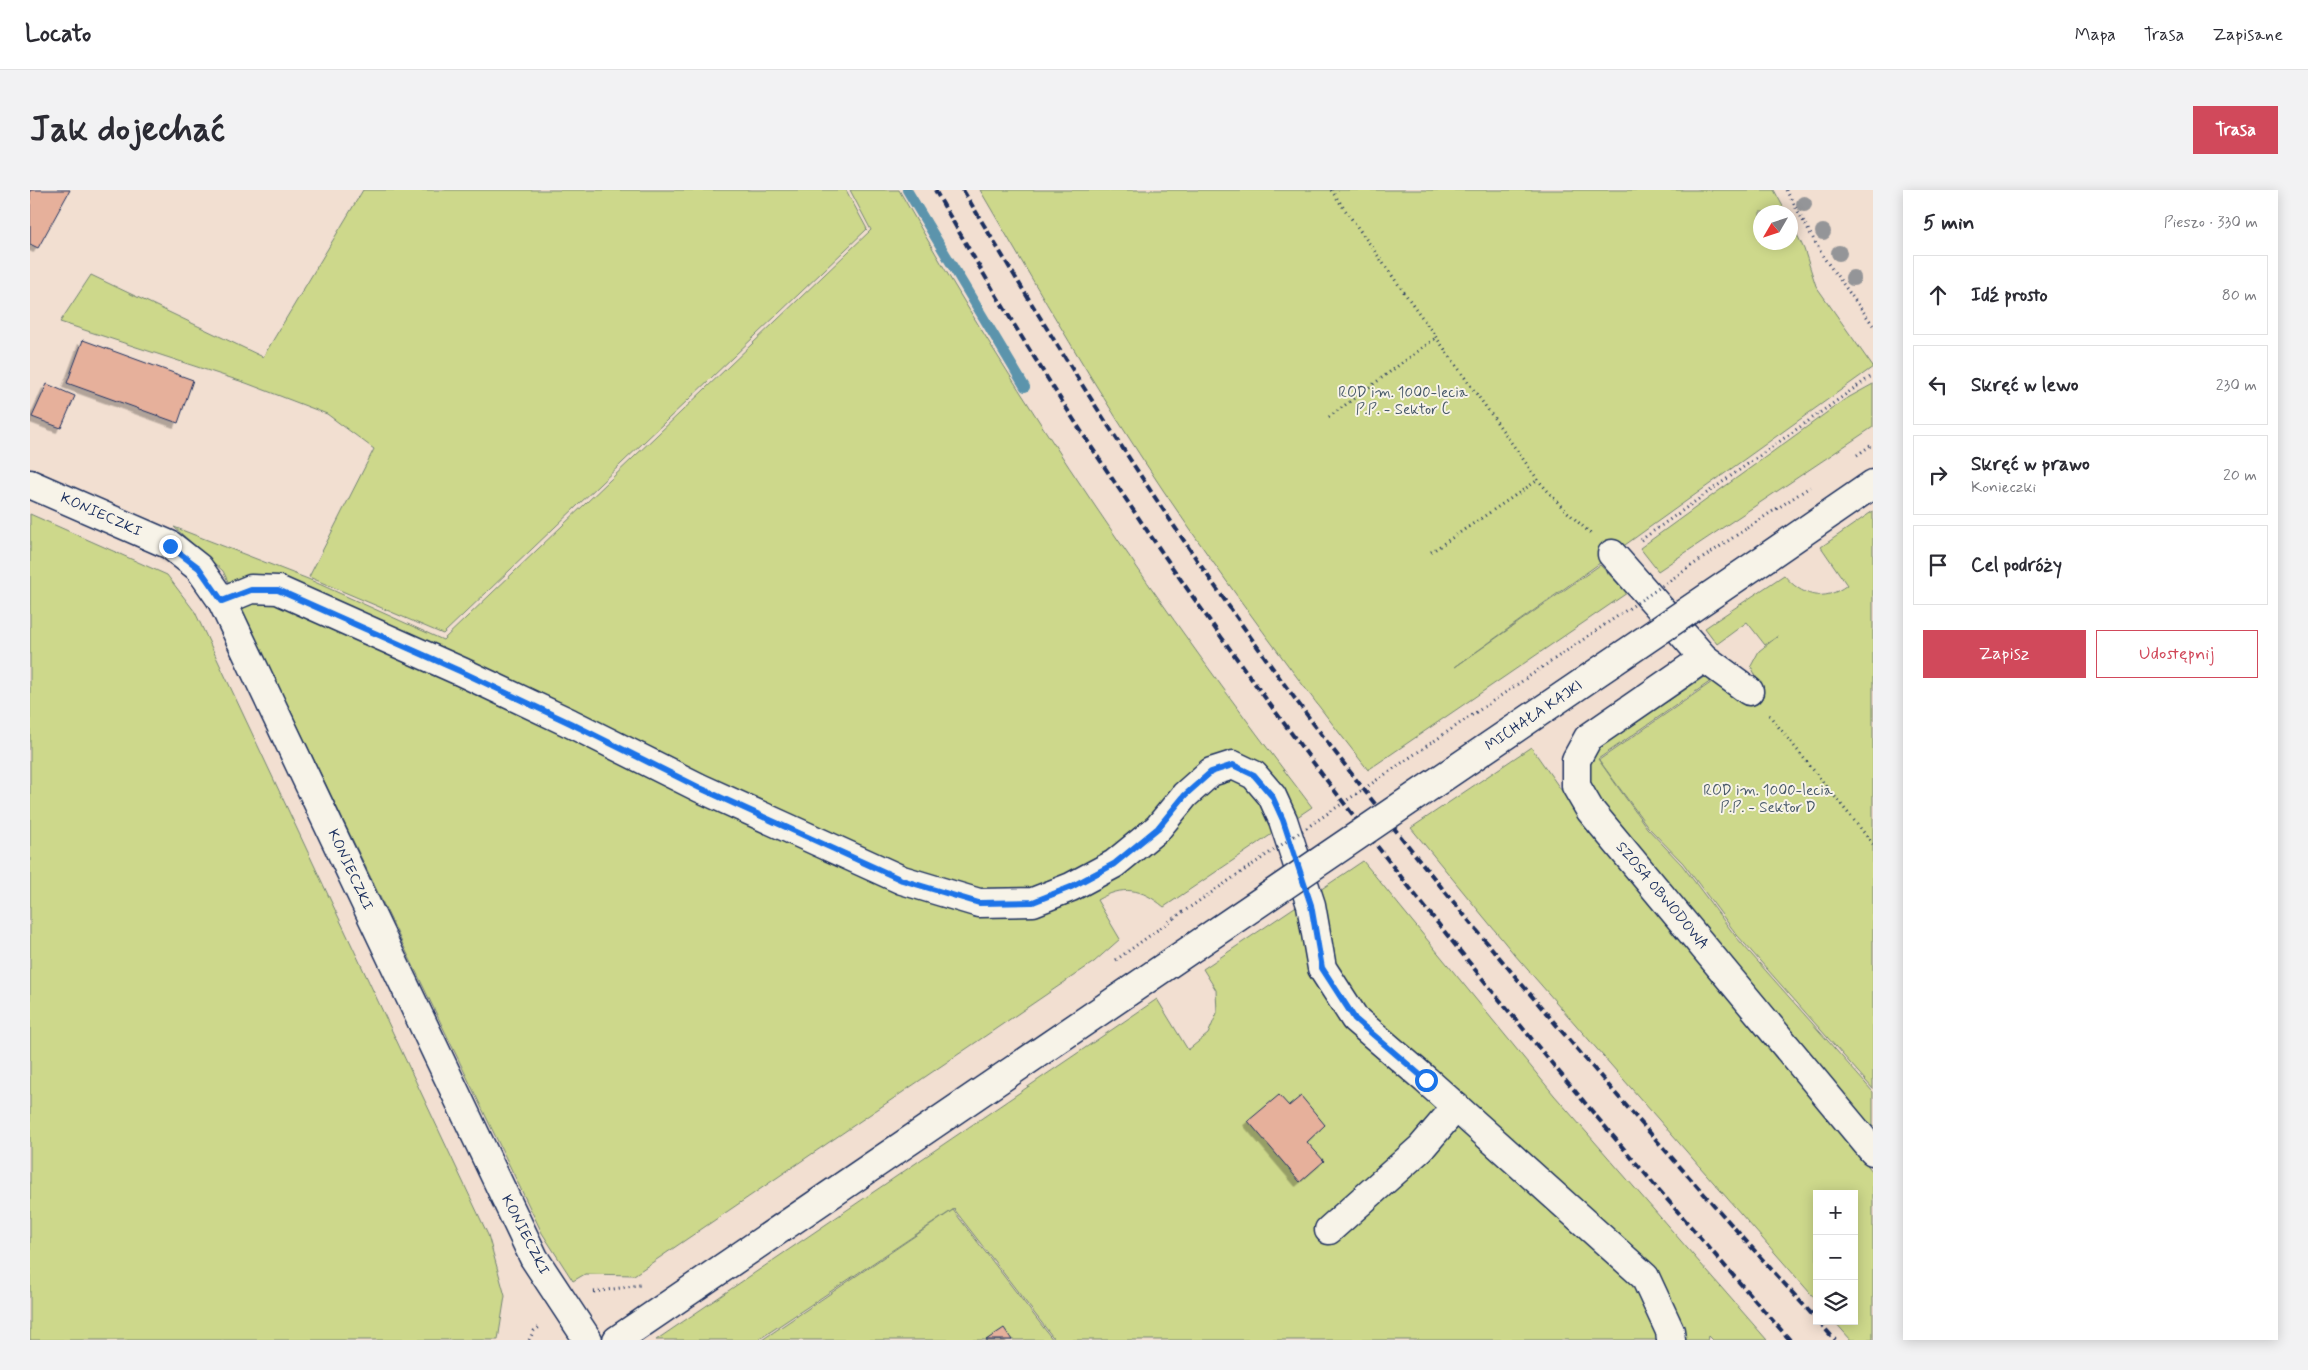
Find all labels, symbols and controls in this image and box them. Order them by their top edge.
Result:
text: Locato [25,19,91,50]
text: Mapa [2075,23,2116,47]
text: Trasa [2144,23,2184,47]
text: Zapisane [2212,23,2283,47]
button: Trasa [2193,106,2278,154]
text: Jak dojechać [30,107,225,153]
north arrow [1753,205,1798,250]
text: 5 min [1923,209,1975,237]
text: Pieszo · 330 m [2164,212,2258,233]
icon: ahead [1924,281,1952,309]
text: Idź prosto [1971,283,2048,308]
text: 80 m [2222,285,2257,306]
icon: left [1924,371,1952,399]
text: Skręć w lewo [1971,373,2079,398]
text: 230 m [2216,375,2257,396]
park label: ROD im. 1000-lecia P.P. - Sektor C [1338,383,1469,420]
text: Skręć w prawo [1971,452,2090,477]
icon: right [1924,461,1952,489]
text: 20 m [2223,465,2257,486]
text: Konieczki [1971,477,2036,498]
street label: KONIECZKI [57,488,145,542]
route end [159,535,182,558]
icon: arrive [1924,551,1952,579]
text: Cel podróży [1971,553,2062,578]
button: Zapisz [1923,630,2086,678]
button: Udostępnij [2096,630,2258,678]
street label: MICHAŁA KAJKI [1481,676,1587,756]
park label: ROD im. 1000-lecia P.P. - Sektor D [1703,781,1834,818]
street label: KONIECZKI [322,826,378,914]
street label: SZOSA OBWODOWA [1611,838,1713,954]
route start [1415,1069,1438,1092]
map controls [1813,1190,1858,1325]
button: + [1813,1190,1858,1235]
street label: KONIECZKI [496,1192,554,1279]
button: − [1813,1235,1858,1280]
button: layers [1813,1280,1858,1325]

